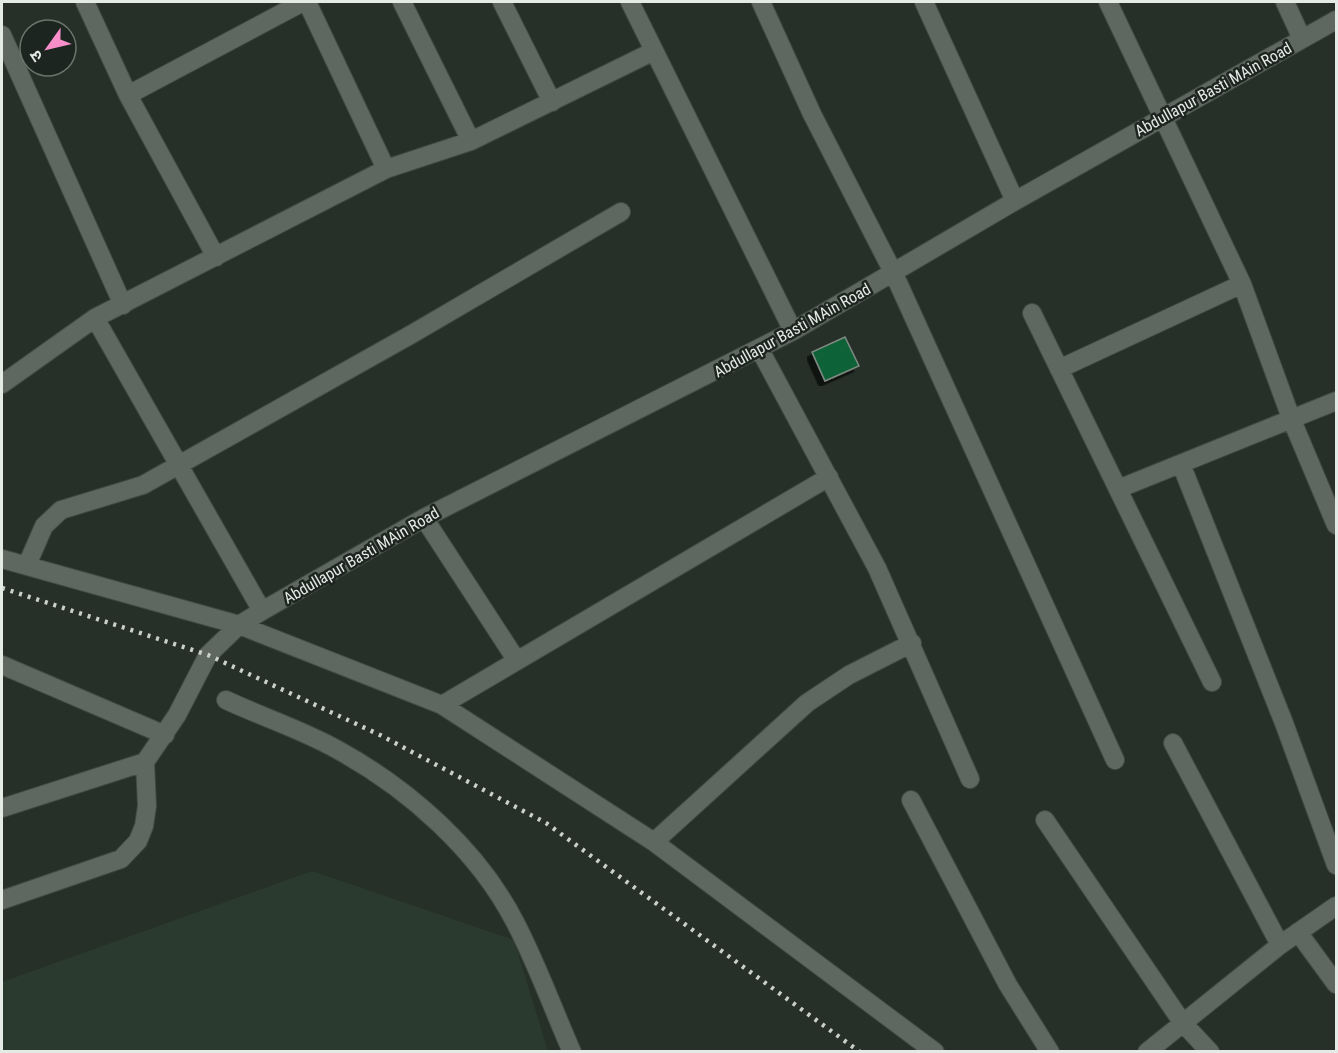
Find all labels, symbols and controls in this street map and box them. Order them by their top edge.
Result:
north arrow [18,18,78,78]
street label: Abdullapur Basti MAin Road [1131,38,1295,141]
text: उ [25,46,46,65]
street label: Abdullapur Basti MAin Road [710,279,874,382]
street label: Abdullapur Basti MAin Road [280,503,442,608]

